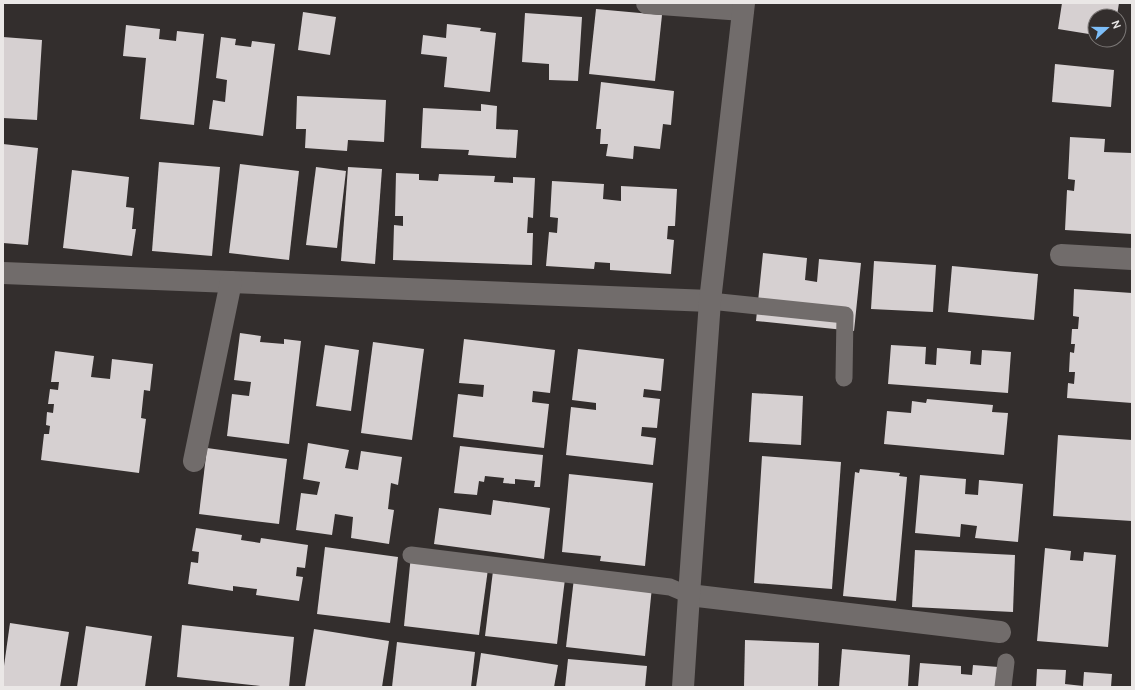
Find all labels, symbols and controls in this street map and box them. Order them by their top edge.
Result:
north arrow [1087,8,1127,48]
text: N [1108,18,1124,31]

